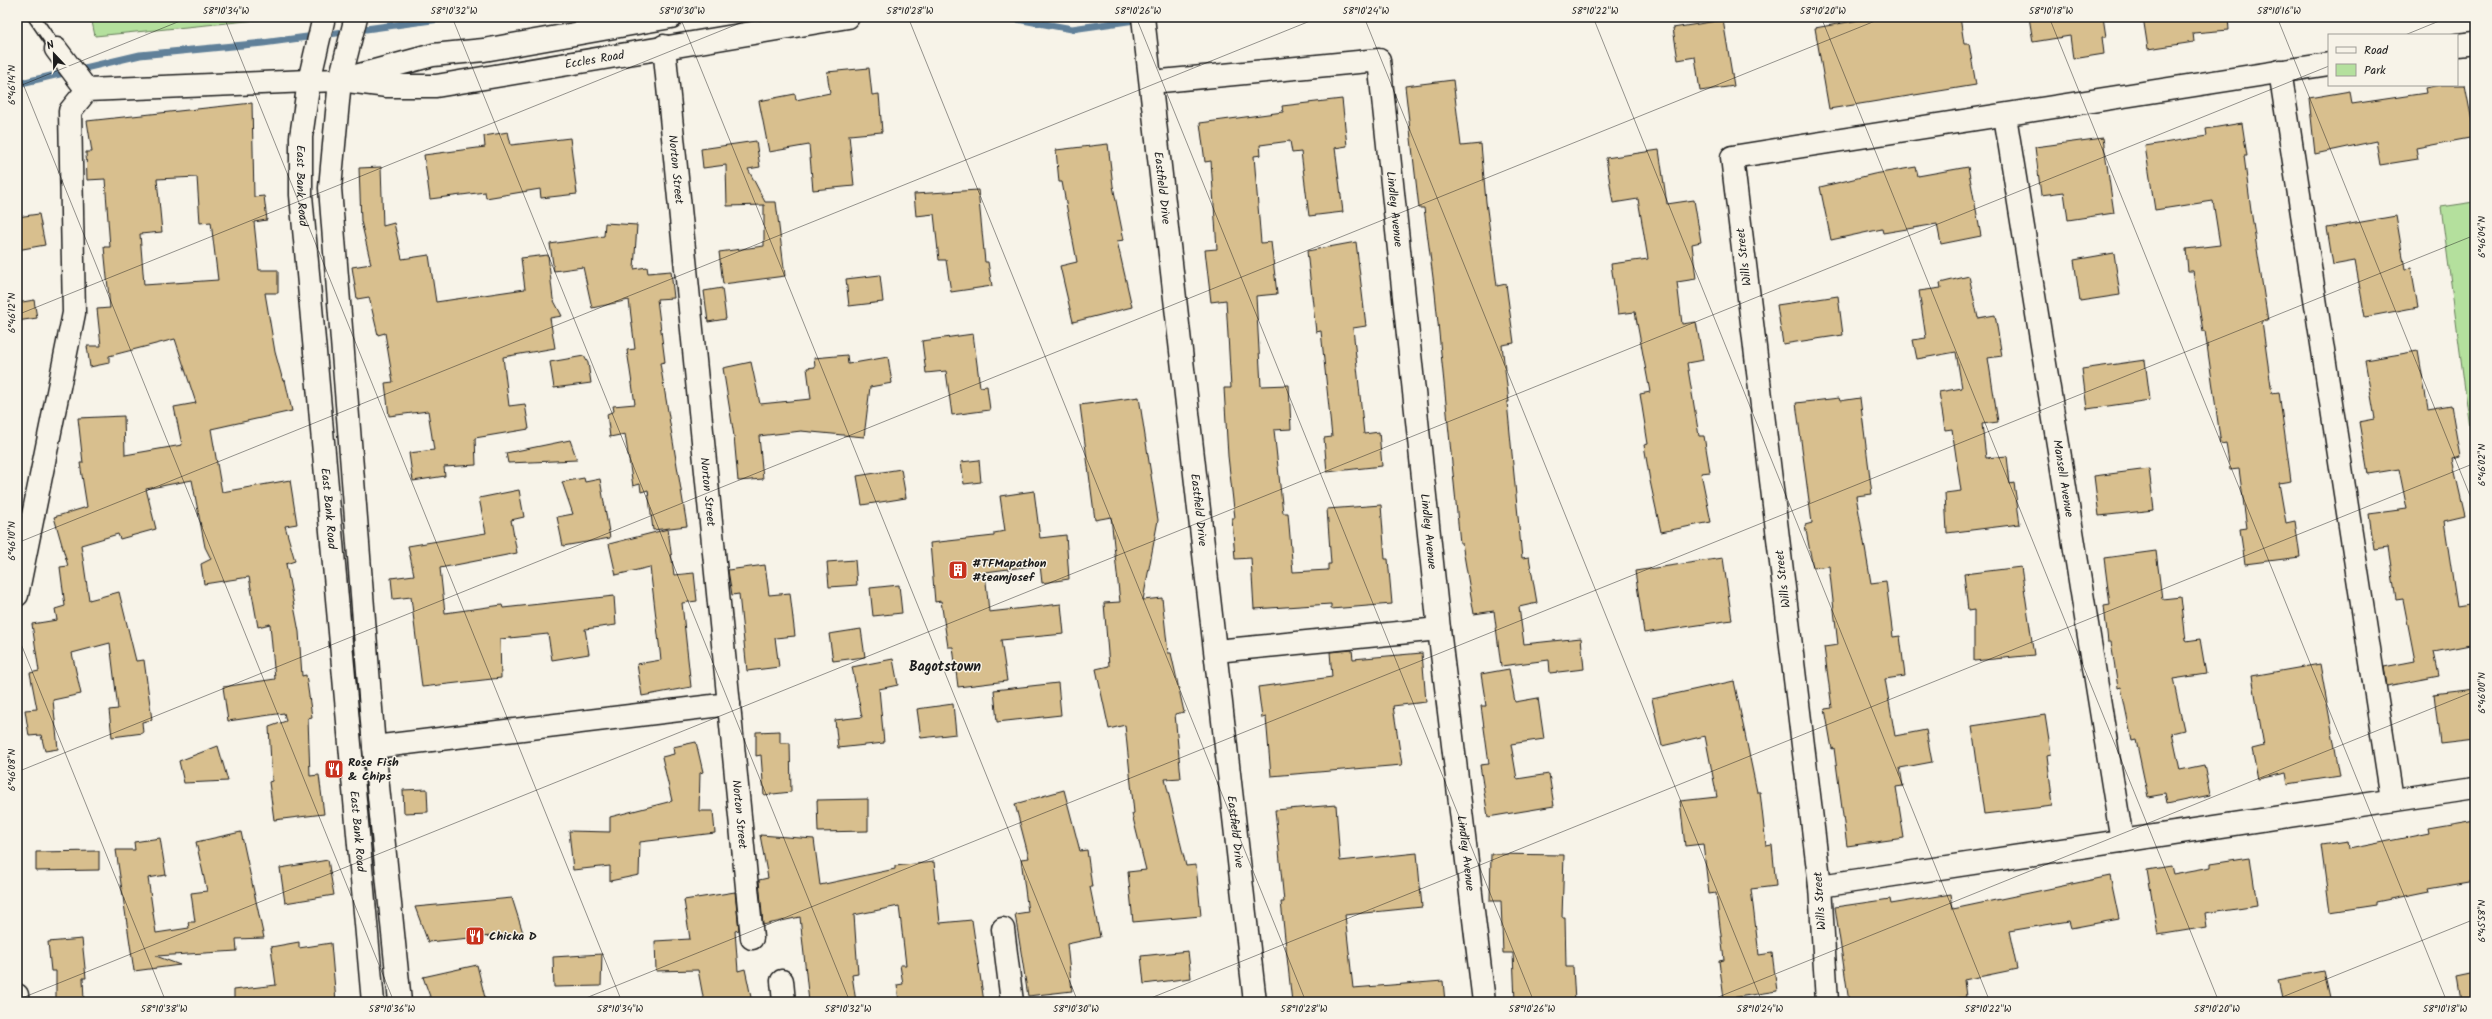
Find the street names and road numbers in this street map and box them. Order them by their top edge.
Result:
street label: Eccles Road [563,45,627,74]
street label: Norton Street [663,134,689,205]
street label: East Bank Road [292,145,313,228]
street label: Eastfield Drive [1149,151,1176,226]
street label: Lindley Avenue [1381,170,1408,248]
street label: Wills Street [1731,226,1757,287]
street label: Mansell Avenue [2048,438,2079,519]
street label: Norton Street [695,456,721,528]
street label: East Bank Road [316,467,342,551]
street label: Eastfield Drive [1185,472,1213,548]
street label: Lindley Avenue [1415,493,1442,571]
street label: Wills Street [1770,548,1796,609]
street label: Norton Street [727,779,753,850]
street label: East Bank Road [345,790,371,874]
street label: Eastfield Drive [1222,794,1249,870]
street label: Lindley Avenue [1452,814,1480,893]
street label: Wills Street [1808,871,1832,931]

